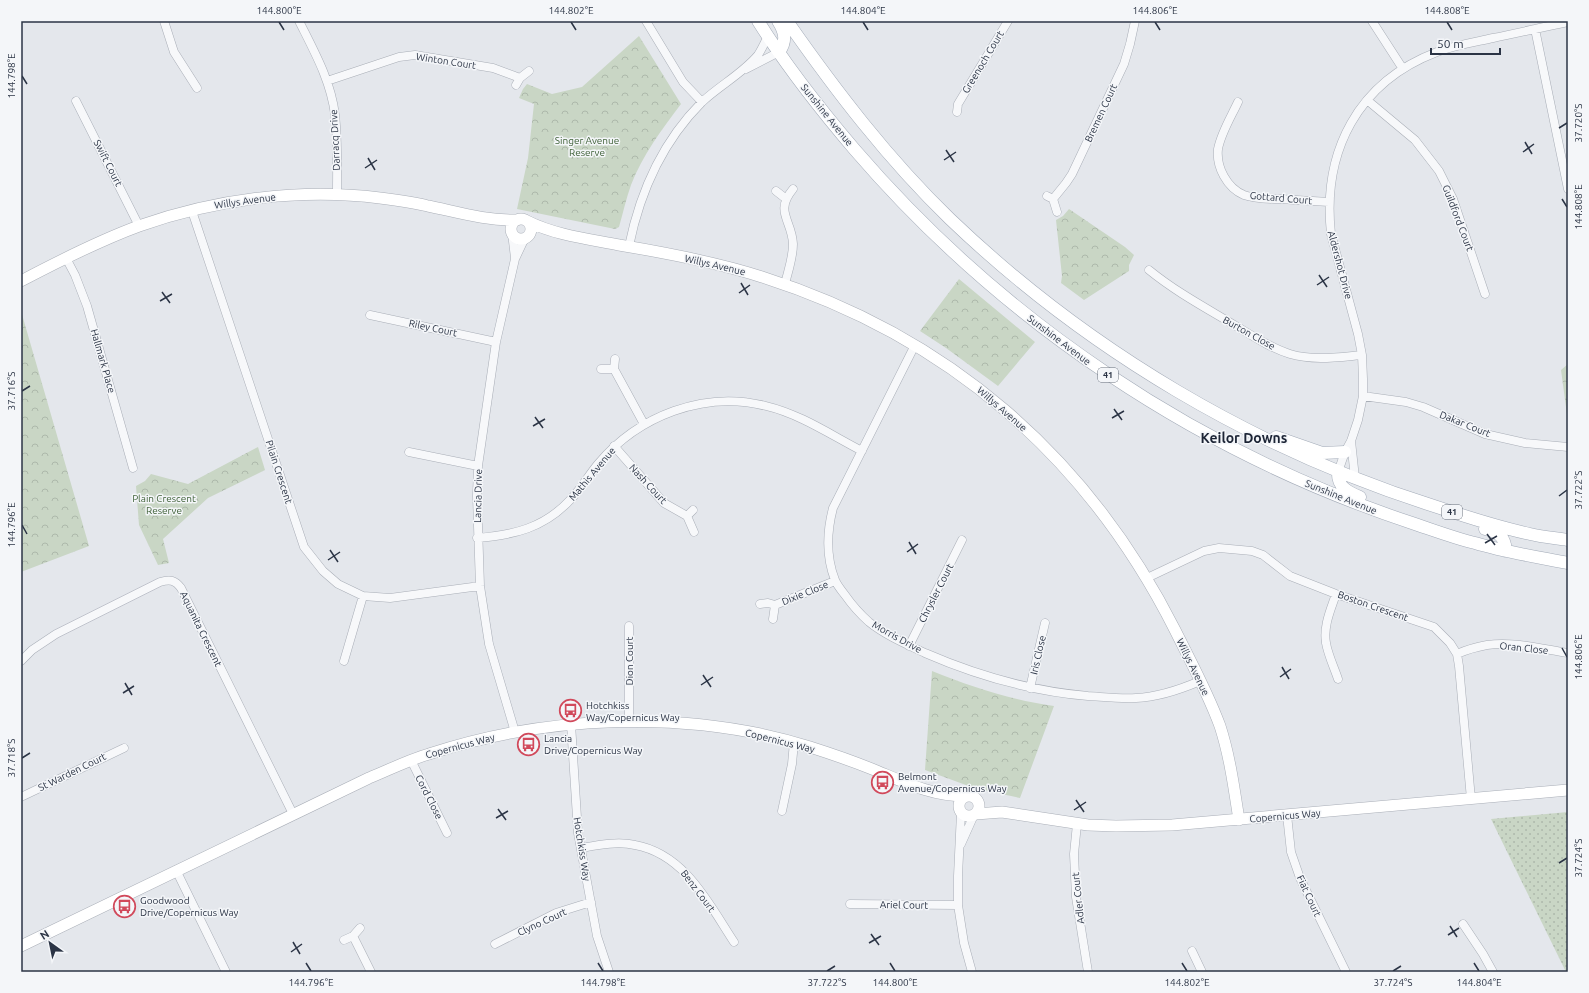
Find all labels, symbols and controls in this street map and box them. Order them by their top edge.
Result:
text: 144.800°E [256,5,302,16]
text: 144.802°E [548,5,594,16]
text: 144.804°E [840,5,886,16]
text: 144.806°E [1132,5,1178,16]
text: 144.808°E [1424,5,1470,16]
street label: Greenoch Court [960,29,1006,95]
scale bar [1431,30,1500,56]
text: 50 m [1437,37,1464,50]
street label: Winton Court [415,51,477,71]
text: 144.798°E [6,53,17,99]
street label: Sunshine Avenue [799,82,855,148]
street label: Bremen Court [1083,82,1119,144]
text: 37.720°S [1573,103,1584,143]
street label: Darracq Drive [328,109,342,171]
park label: Singer Avenue Reserve [555,135,619,158]
street label: Swift Court [92,138,124,188]
street label: Guildford Court [1440,183,1476,253]
text: 144.808°E [1573,184,1584,230]
street label: Gottard Court [1249,190,1313,206]
street label: Willys Avenue [213,191,277,211]
street label: Aldershot Drive [1326,230,1354,300]
street label: Willys Avenue [683,253,747,277]
street label: Sunshine Avenue [1025,313,1093,367]
street label: Burton Close [1221,314,1277,352]
street label: Riley Court [408,317,458,339]
street label: Hallmark Place [89,328,117,394]
road number: 41 [1098,368,1118,382]
text: 37.716°S [6,371,17,411]
street label: Willys Avenue [975,384,1029,434]
street label: Dakar Court [1438,409,1492,439]
district label: Keilor Downs [1201,430,1288,446]
street label: Pilain Crescent [264,439,294,505]
street label: Mathis Avenue [566,445,618,503]
street label: Nash Court [627,462,669,506]
street label: Lancia Drive [472,469,484,523]
text: 37.722°S [1573,470,1584,510]
street label: Sunshine Avenue [1304,478,1378,516]
park label: Plain Crescent Reserve [132,493,196,516]
text: 144.796°E [6,502,17,548]
road number: 41 [1442,505,1462,519]
street label: Chrysler Court [916,562,956,624]
street label: Dixie Close [780,579,830,607]
street label: Boston Crescent [1336,589,1410,623]
street label: Aquanita Crescent [178,590,224,668]
street label: Morris Drive [870,619,924,655]
street label: Iris Close [1028,634,1048,676]
text: 144.806°E [1573,634,1584,680]
street label: Dion Court [624,637,635,685]
street label: Willys Avenue [1174,637,1212,697]
street label: Oran Close [1499,640,1549,656]
bus stop icon: Hotchkiss Way/Copernicus Way [558,698,584,724]
place label: Hotchkiss Way/Copernicus Way [586,700,680,723]
street label: Copernicus Way [744,727,816,755]
street label: Copernicus Way [424,731,496,761]
bus stop icon: Lancia Drive/Copernicus Way [516,731,542,757]
place label: Lancia Drive/Copernicus Way [544,733,643,756]
text: 37.718°S [6,738,17,778]
street label: St Warden Court [36,751,108,793]
bus stop icon: Belmont Avenue/Copernicus Way [869,769,895,795]
place label: Belmont Avenue/Copernicus Way [898,771,1007,794]
street label: Cord Close [413,773,445,821]
street label: Copernicus Way [1249,807,1321,825]
street label: Hotchkiss Way [572,816,593,882]
text: 37.724°S [1573,838,1584,878]
street label: Benz Court [679,868,717,914]
street label: Adler Court [1070,872,1086,924]
street label: Fiat Court [1295,874,1323,919]
bus stop icon: Goodwood Drive/Copernicus Way [111,893,137,919]
place label: Goodwood Drive/Copernicus Way [140,895,239,918]
street label: Ariel Court [880,899,928,911]
street label: Clyno Court [516,906,568,938]
north arrow [30,923,70,963]
text: N [38,927,51,942]
text: 144.796°E [288,977,334,988]
text: 144.798°E [580,977,626,988]
text: 37.722°S [807,977,847,988]
text: 144.800°E [872,977,918,988]
text: 144.802°E [1164,977,1210,988]
text: 37.724°S [1373,977,1413,988]
text: 144.804°E [1456,977,1502,988]

